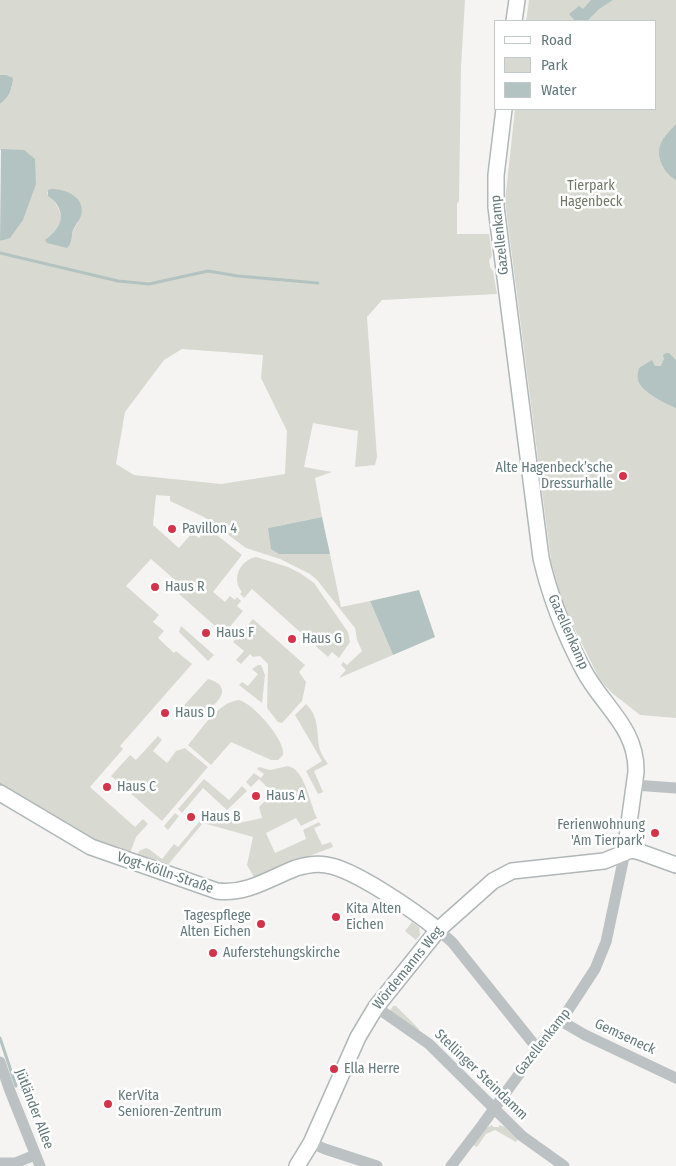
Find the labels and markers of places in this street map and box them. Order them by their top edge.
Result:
place label: Alte Hagenbeck’sche Dressurhalle [496,460,613,492]
marker: Alte Hagenbeck’sche Dressurhalle [617,470,629,482]
place label: Pavillon 4 [182,521,237,537]
marker: Pavillon 4 [166,523,178,535]
place label: Haus R [165,579,205,595]
marker: Haus R [149,581,161,593]
place label: Haus F [216,625,254,641]
marker: Haus F [200,627,212,639]
place label: Haus G [302,631,342,647]
marker: Haus G [286,633,298,645]
place label: Haus D [175,705,215,721]
marker: Haus D [159,707,171,719]
place label: Haus C [117,779,156,795]
marker: Haus C [101,781,113,793]
place label: Haus A [266,788,305,804]
marker: Haus A [250,790,262,802]
place label: Haus B [201,809,241,825]
marker: Haus B [185,811,197,823]
place label: Ferienwohnung 'Am Tierpark' [557,817,645,850]
marker: Ferienwohnung 'Am Tierpark' [649,827,661,839]
place label: Kita Alten Eichen [346,901,401,934]
place label: Tagespflege Alten Eichen [180,908,251,940]
marker: Kita Alten Eichen [330,911,342,923]
marker: Tagespflege Alten Eichen [255,918,267,930]
place label: Auferstehungskirche [223,945,340,961]
marker: Auferstehungskirche [207,947,219,959]
place label: Ella Herre [344,1061,400,1077]
marker: Ella Herre [328,1063,340,1075]
place label: KerVita Senioren-Zentrum [118,1088,222,1120]
marker: KerVita Senioren-Zentrum [102,1098,114,1110]

